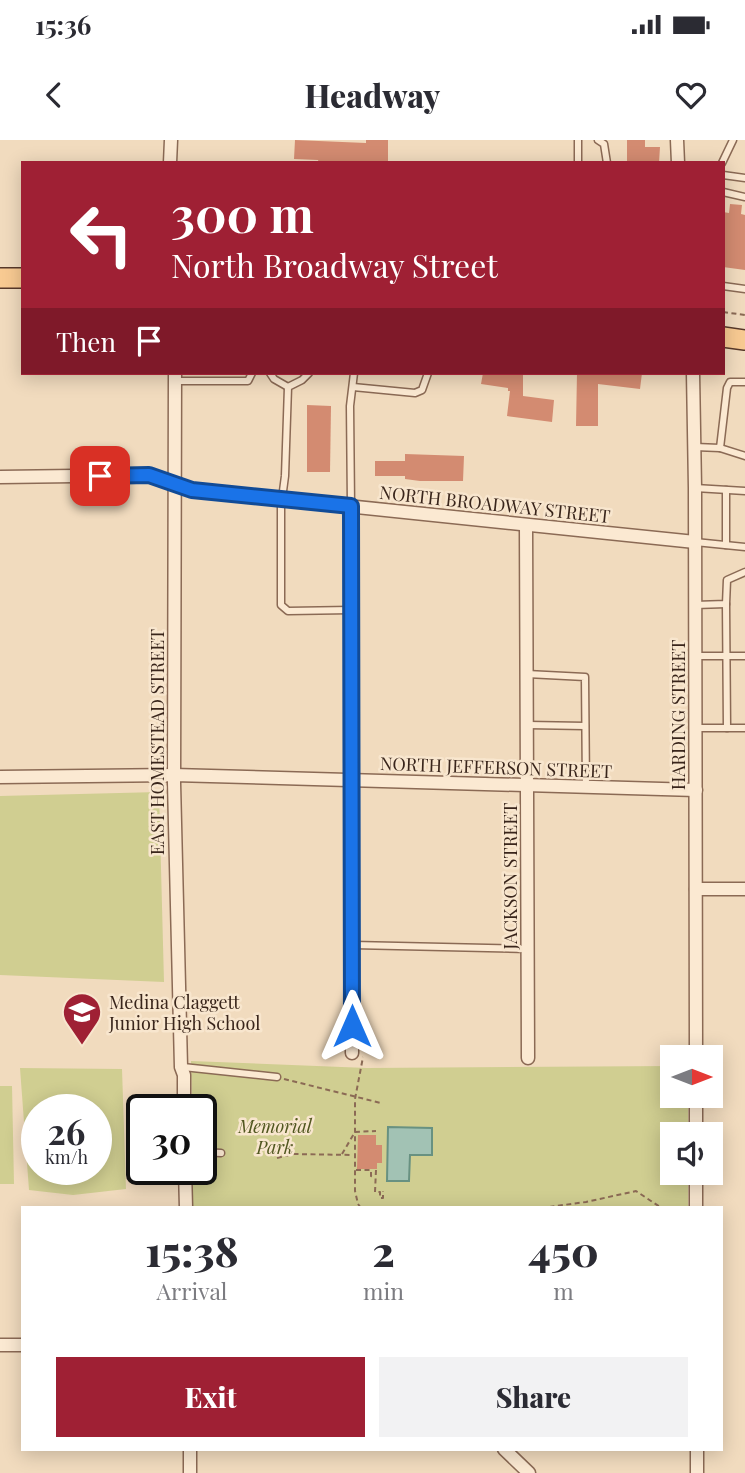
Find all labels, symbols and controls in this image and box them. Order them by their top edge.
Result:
text: 15:36 [35,7,91,42]
text: Headway [305,73,440,116]
icon: back [35,76,73,114]
icon: heart [672,76,710,114]
text: 300 m [171,180,314,245]
icon: left [56,189,147,280]
text: North Broadway Street [171,243,498,286]
icon: arrive [130,322,168,360]
text: Then [56,324,116,359]
pin [70,446,130,506]
icon: arrive [81,457,119,495]
street label: NORTH BROADWAY STREET [378,480,612,528]
street label: EAST HOMESTEAD STREET [145,629,169,855]
street label: HARDING STREET [666,640,690,790]
street label: NORTH JEFFERSON STREET [379,751,613,783]
street label: JACKSON STREET [498,803,522,950]
position arrow [315,989,389,1063]
place label: Medina Claggett Junior High School [108,990,260,1035]
school or university icon: Medina Claggett Junior High School [61,991,103,1046]
north arrow [660,1045,723,1108]
map controls [660,1045,723,1185]
speed limit sign: 30 [126,1094,217,1185]
text: 26 [48,1107,85,1154]
park label: Memorial Park [237,1114,313,1159]
button: sound [660,1122,723,1185]
text: km/h [45,1145,88,1169]
text: 15:38 [145,1222,239,1278]
text: 2 [372,1222,395,1278]
text: 450 [528,1222,599,1278]
text: Arrival [157,1275,227,1306]
text: min [363,1275,404,1306]
text: m [553,1275,574,1306]
button: Exit [56,1357,365,1437]
button: Share [379,1357,688,1437]

